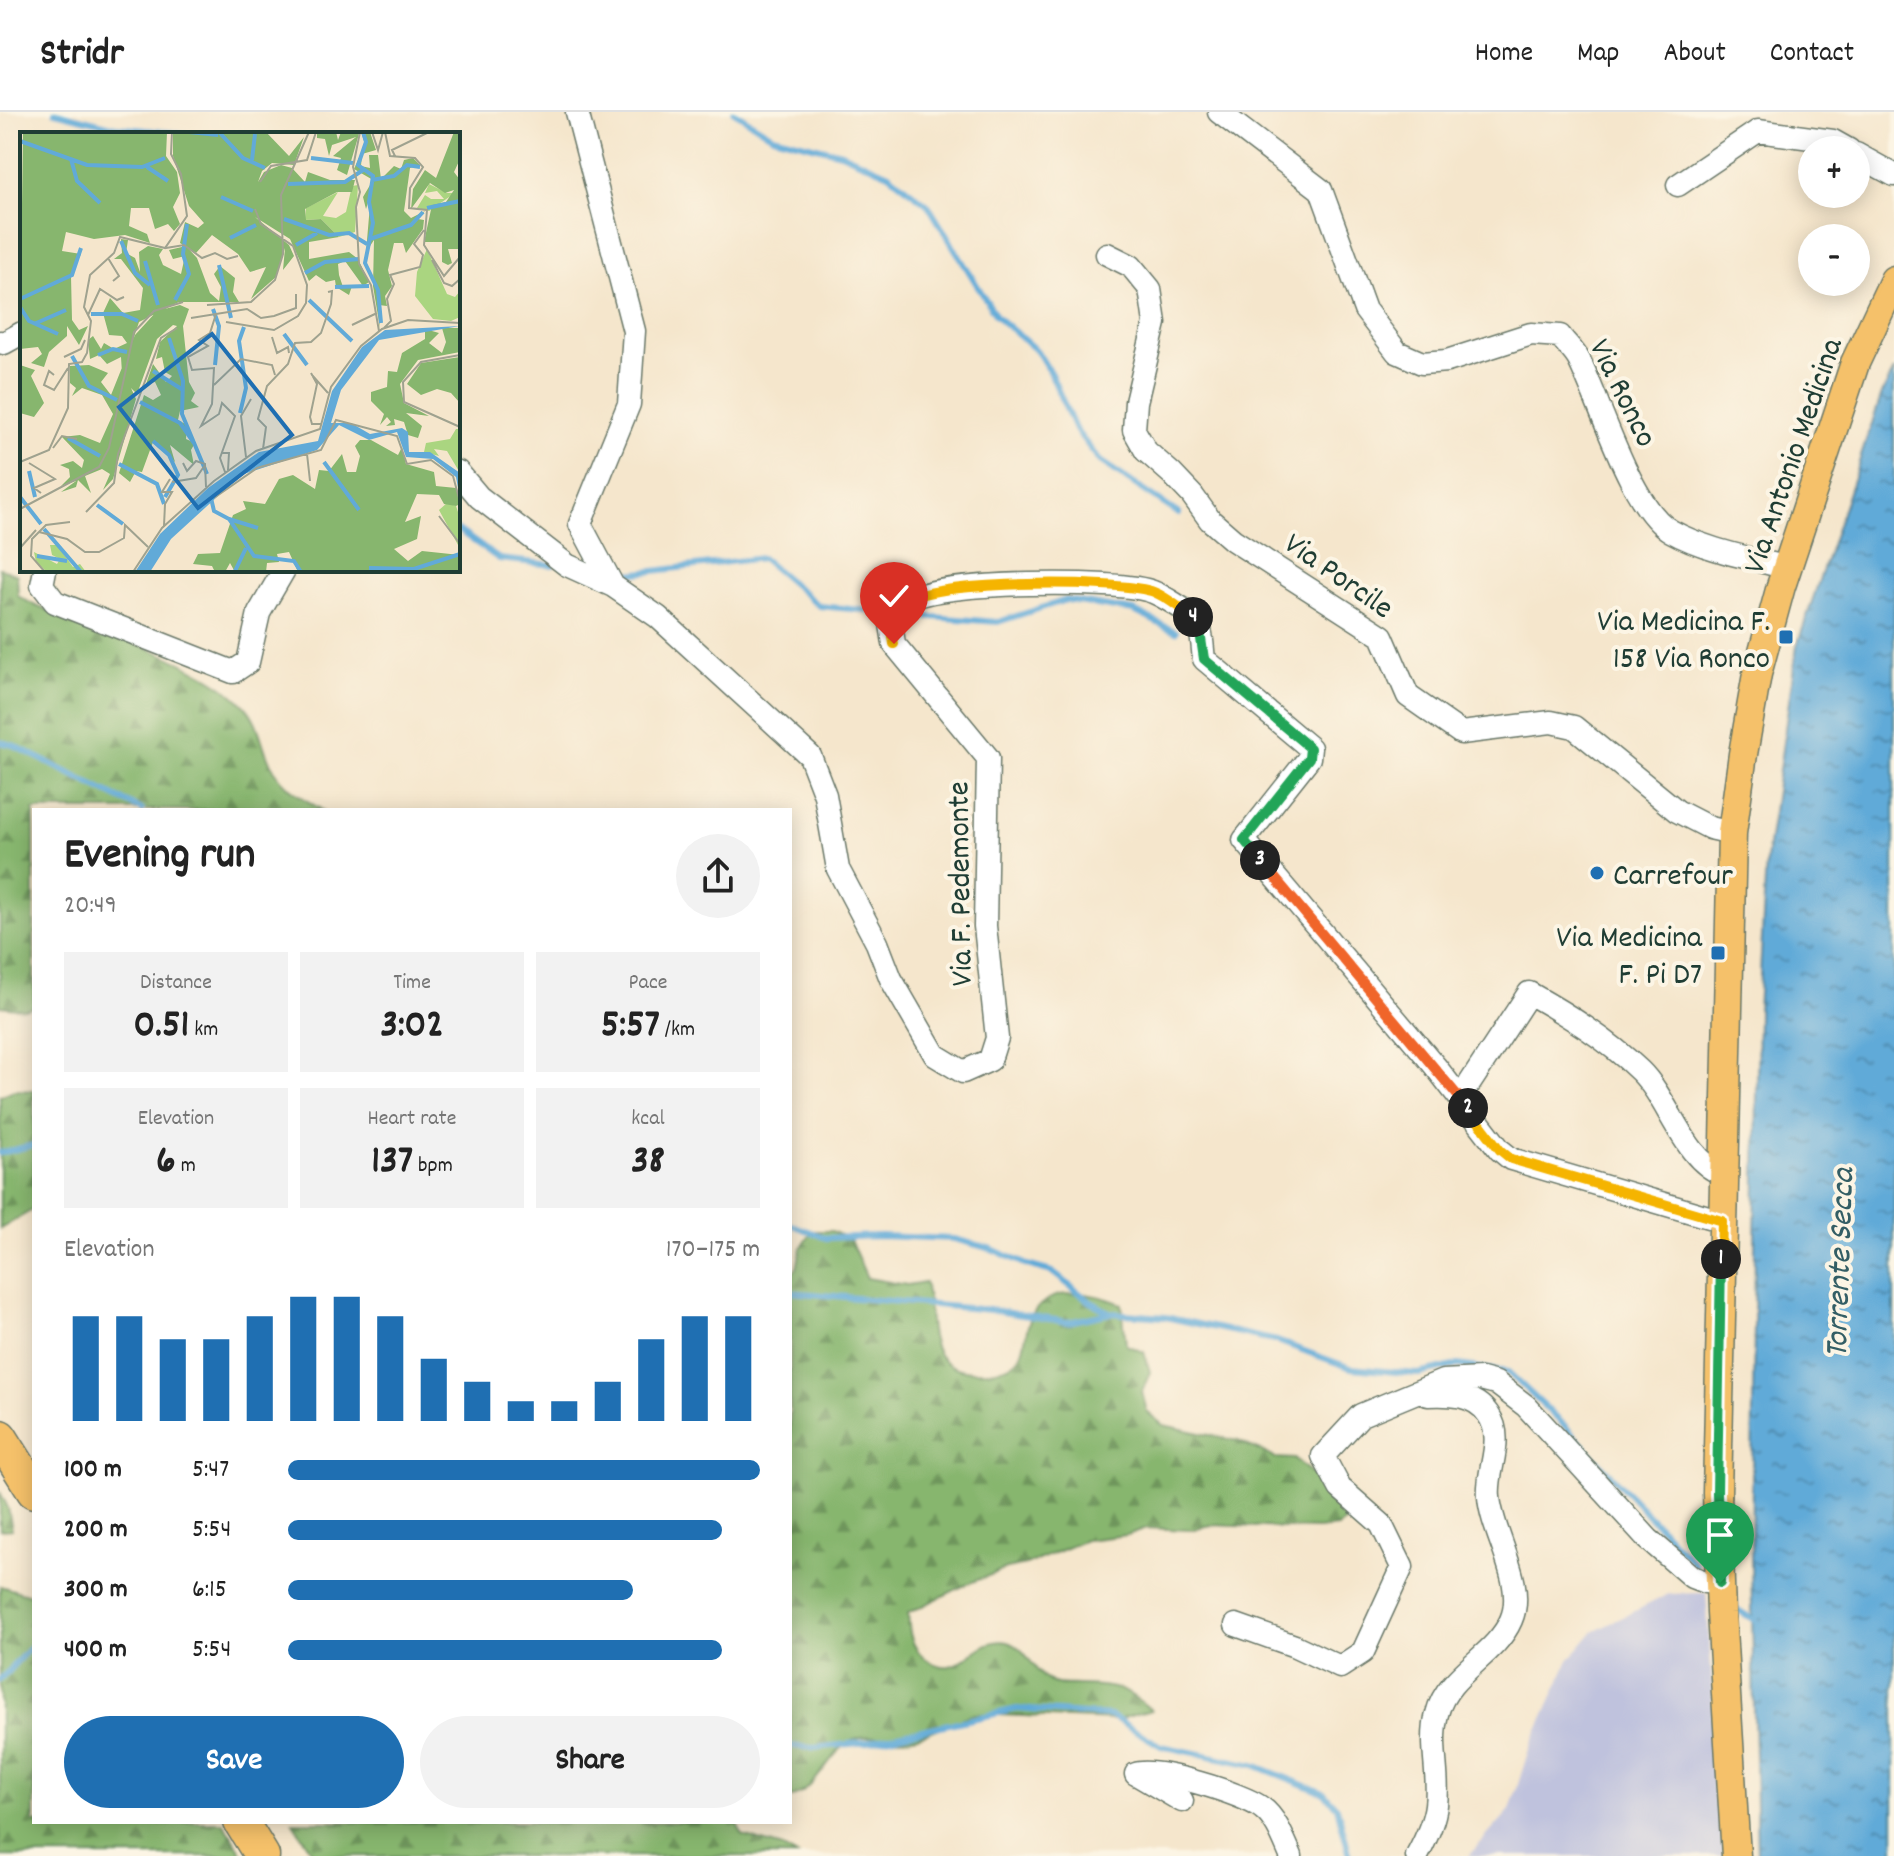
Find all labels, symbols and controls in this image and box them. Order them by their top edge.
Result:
text: Stridr [40,28,124,83]
text: Home [1475,35,1533,75]
text: Map [1577,35,1619,75]
text: About [1663,35,1726,75]
text: Contact [1770,35,1854,75]
inset map [20,132,460,572]
map controls [1798,136,1870,296]
button: + [1798,136,1870,208]
button: − [1798,224,1870,296]
street label: Via Ronco [1575,332,1666,456]
street label: Via Antonio Medicina [1734,332,1858,581]
street label: Via Porcile [1273,524,1401,633]
pin [860,562,928,644]
icon: check [872,574,916,618]
pin: 4 [1173,597,1213,637]
text: 4 [1188,601,1198,632]
place label: Via Medicina F. 158 Via Ronco [1597,601,1770,684]
marker: Via Medicina F. 158 Via Ronco [1777,628,1795,646]
street label: Via F. Pedemonte [938,781,988,987]
text: Evening run [64,826,255,889]
button: share [676,834,760,918]
pin: 3 [1240,840,1280,880]
text: 3 [1255,844,1265,875]
place label: Carrefour [1613,855,1733,901]
marker: Carrefour [1588,864,1606,882]
text: 20:49 [64,888,117,925]
place label: Via Medicina F. Pi D7 [1556,917,1703,1000]
marker: Via Medicina F. Pi D7 [1709,944,1727,962]
text: Distance [140,968,212,999]
text: Time [393,968,431,999]
text: Pace [629,968,667,999]
text: 0.51 [134,999,189,1056]
text: 3:02 [380,999,444,1056]
text: 5:57 [601,999,660,1056]
text: km [189,1015,218,1046]
text: /km [660,1015,695,1046]
pin: 2 [1448,1088,1488,1128]
text: 2 [1463,1092,1473,1123]
text: Elevation [138,1104,214,1135]
text: Heart rate [368,1104,456,1135]
text: kcal [631,1104,665,1135]
text: 6 [156,1135,176,1192]
text: 137 [371,1135,413,1192]
text: 38 [631,1135,665,1192]
text: m [176,1151,196,1182]
text: bpm [413,1151,453,1182]
water label: Torrente Secca [1815,1165,1870,1359]
text: Elevation [64,1232,154,1269]
text: 170–175 m [666,1232,760,1269]
pin: 1 [1701,1239,1741,1279]
text: 1 [1719,1243,1723,1274]
text: 100 m [64,1452,122,1489]
text: 5:47 [192,1452,229,1489]
pin [1686,1501,1754,1583]
text: 200 m [64,1512,128,1549]
text: 5:54 [192,1512,231,1549]
icon: arrive [1698,1513,1742,1557]
text: 300 m [64,1572,128,1609]
text: 6:15 [192,1572,227,1609]
text: 400 m [64,1632,127,1669]
text: 5:54 [192,1632,231,1669]
button: Save [64,1716,404,1808]
button: Share [420,1716,760,1808]

